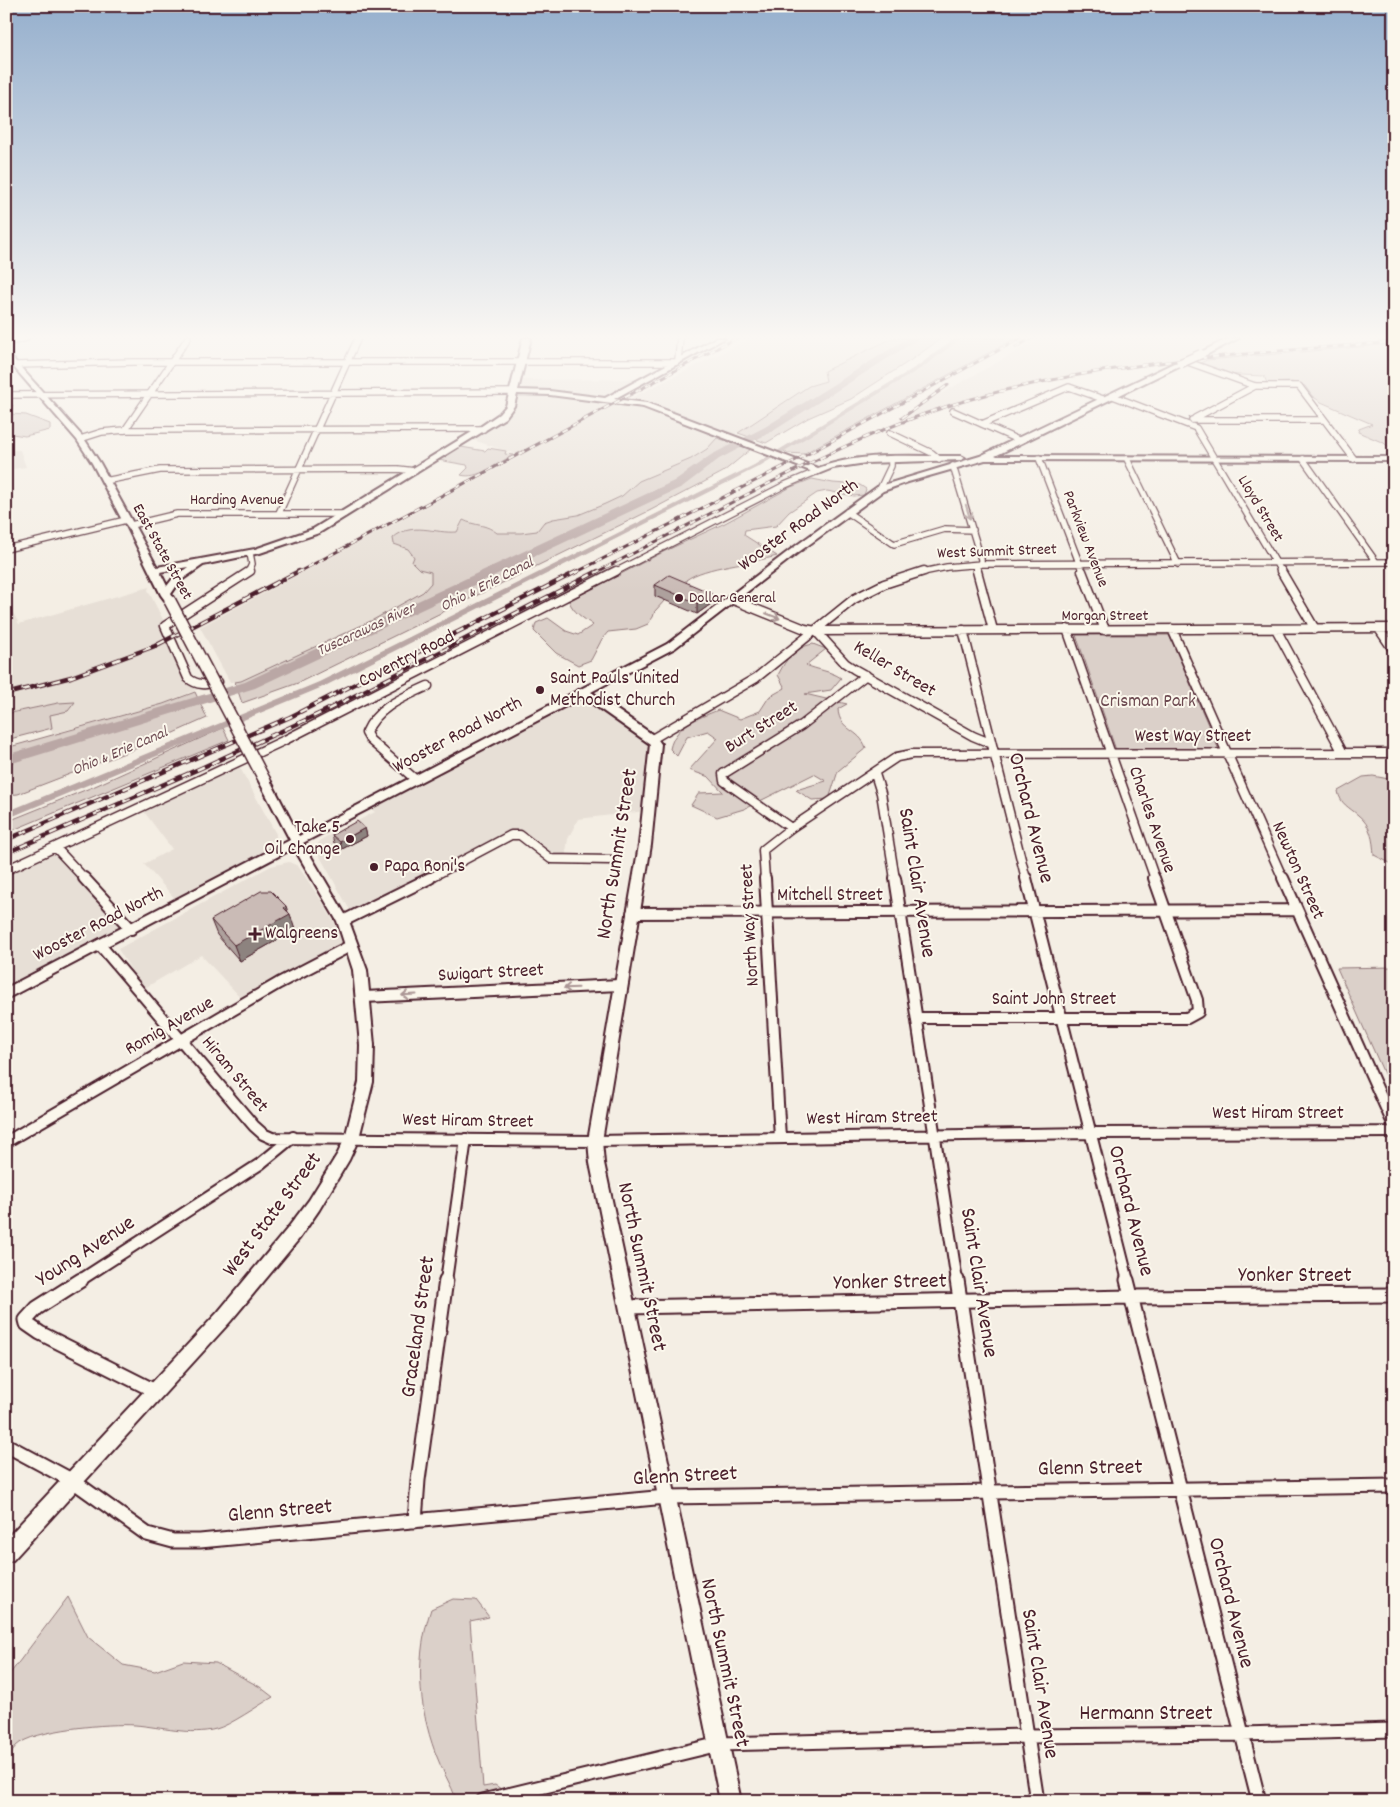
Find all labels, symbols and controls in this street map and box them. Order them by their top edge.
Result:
street label: Lloyd Street [1231,471,1289,547]
street label: Wooster Road North [733,473,865,579]
street label: Parkview Avenue [1056,487,1114,591]
street label: Harding Avenue [190,489,284,512]
street label: East State Street [126,500,198,604]
one-way arrow [963,504,973,520]
street label: West Summit Street [937,538,1057,566]
water label: Ohio & Erie Canal [436,551,539,618]
place label: Dollar General [689,587,776,610]
marker: Dollar General [673,592,685,604]
water label: Tuscarawas River [313,596,421,663]
street label: Morgan Street [1062,605,1149,628]
one-way arrow [765,612,780,621]
street label: Coventry Road [354,624,460,696]
street label: Keller Street [848,635,940,705]
place label: Saint Pauls United Methodist Church [550,666,679,715]
marker: Saint Pauls United Methodist Church [534,684,546,696]
park label: Crisman Park [1100,689,1196,716]
street label: Wooster Road North [388,690,528,782]
street label: Burt Street [720,695,804,761]
water label: Ohio & Erie Canal [69,721,172,782]
street label: West Way Street [1135,724,1251,751]
street label: Orchard Avenue [999,749,1061,887]
street label: Charles Avenue [1120,763,1182,877]
street label: North Summit Street [589,767,647,941]
street label: Saint Clair Avenue [889,806,943,960]
place label: Take 5 Oil Change [264,815,340,864]
street label: Newton Street [1263,818,1331,924]
marker: Take 5 Oil Change [344,833,356,845]
place label: Papa Roni's [384,854,465,881]
marker: Papa Roni's [368,861,380,873]
street label: North Way Street [734,863,768,987]
street label: Wooster Road North [29,880,169,970]
street label: Mitchell Street [777,883,883,910]
place label: Walgreens [265,921,338,948]
marker: Walgreens [249,928,261,940]
street label: Swigart Street [437,958,545,990]
one-way arrow [563,983,579,992]
street label: Saint John Street [992,987,1116,1014]
street label: Romig Avenue [120,991,220,1063]
one-way arrow [401,991,417,1000]
street label: Hiram Street [194,1031,274,1119]
street label: West Hiram Street [1212,1101,1344,1128]
street label: West Hiram Street [806,1104,938,1134]
street label: West Hiram Street [402,1107,534,1137]
street label: Orchard Avenue [1099,1142,1161,1280]
street label: West State Street [216,1146,330,1284]
street label: North Summit Street [608,1180,674,1354]
street label: Saint Clair Avenue [951,1206,1005,1360]
street label: Young Avenue [30,1208,142,1296]
street label: Graceland Street [394,1254,444,1400]
street label: Yonker Street [1238,1261,1352,1292]
street label: Yonker Street [833,1267,947,1299]
street label: Glenn Street [1037,1453,1143,1485]
street label: Glenn Street [632,1459,738,1495]
street label: Glenn Street [226,1492,334,1532]
street label: Orchard Avenue [1199,1534,1261,1672]
street label: North Summit Street [691,1576,757,1750]
street label: Saint Clair Avenue [1012,1607,1066,1761]
street label: Hermann Street [1079,1699,1213,1730]

